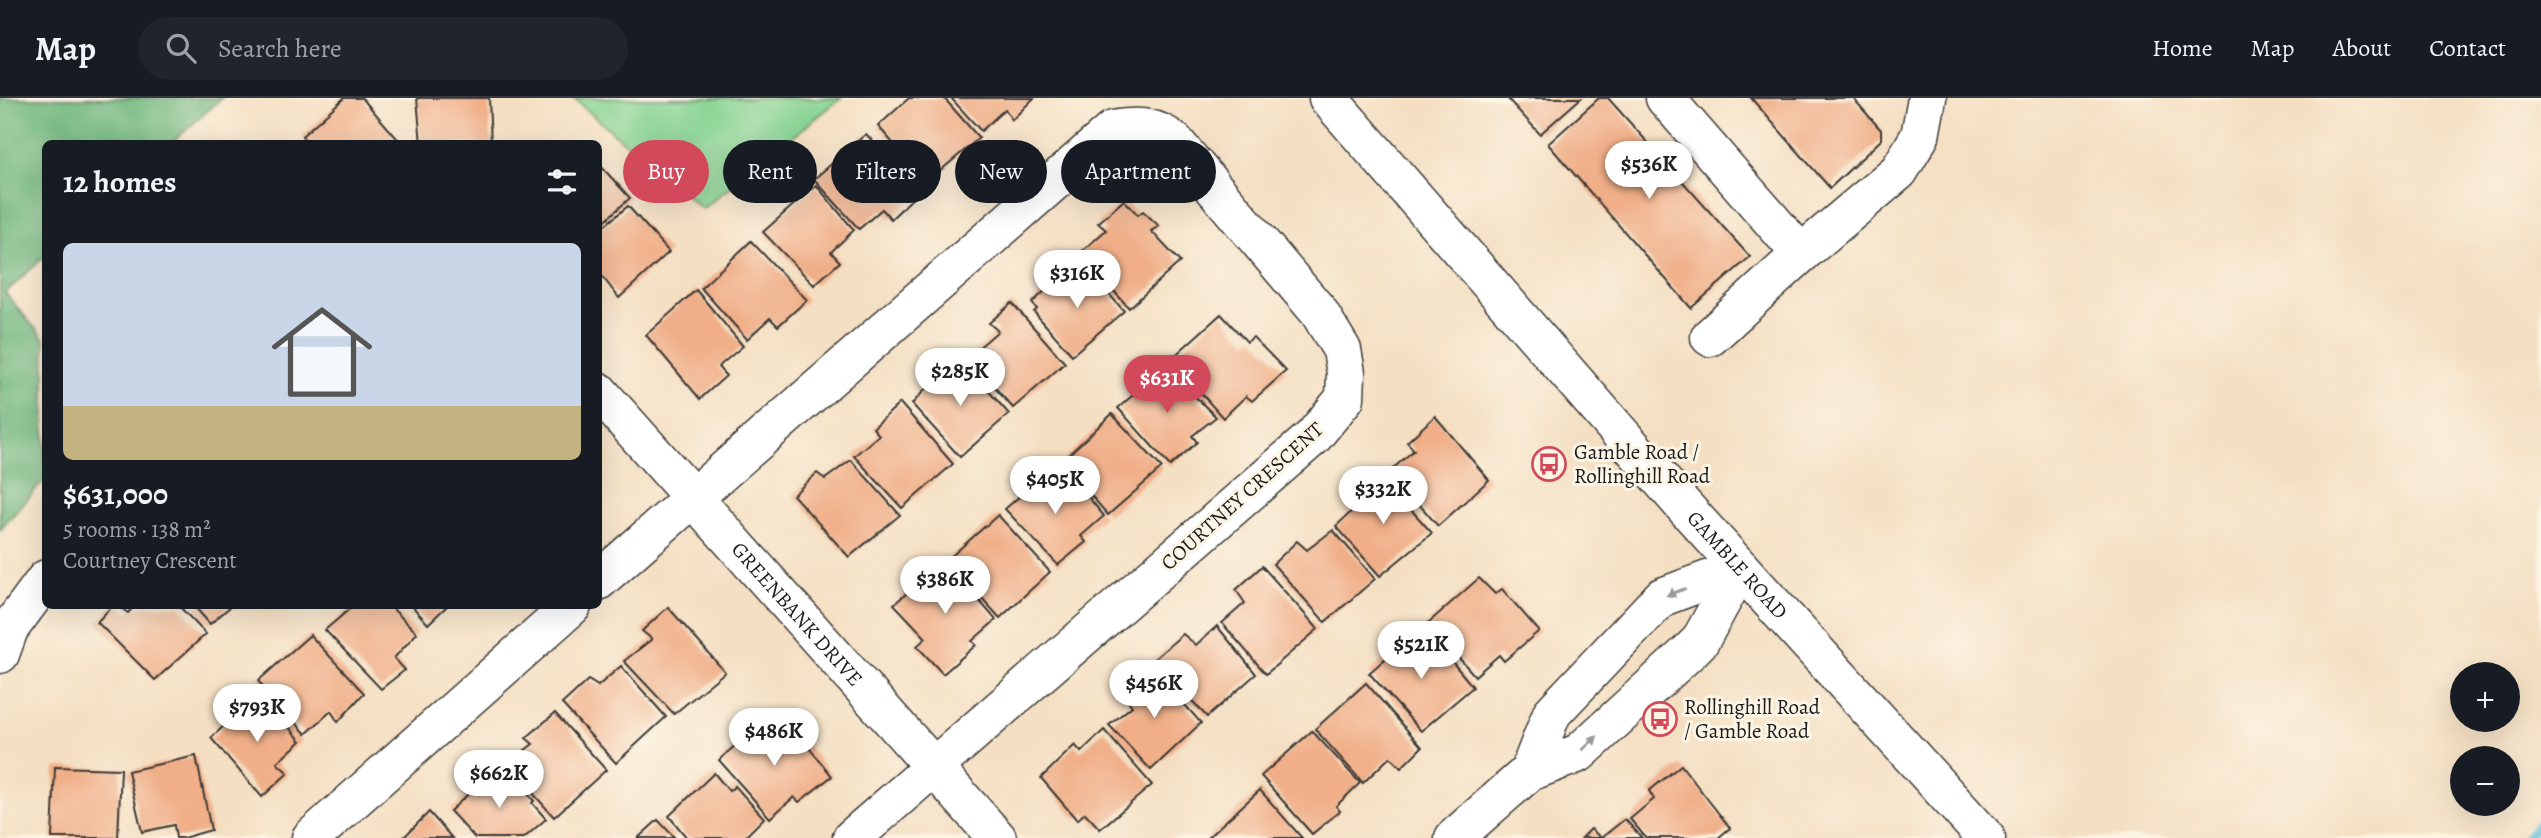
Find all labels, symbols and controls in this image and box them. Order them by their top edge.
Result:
search box [138,17,628,80]
text: Map [35,26,96,71]
icon: search [162,29,200,67]
text: Search here [218,31,342,66]
text: Home [2152,32,2213,64]
text: Map [2251,32,2295,64]
text: About [2333,32,2391,64]
text: Contact [2429,32,2506,64]
chip: Buy [623,140,709,203]
chip: Rent [723,140,817,203]
chip: Filters [831,140,941,203]
chip: New [955,140,1047,203]
chip: Apartment [1061,140,1216,203]
pin: $536K [1600,141,1698,201]
text: $536K [1621,148,1677,179]
text: 12 homes [63,162,176,202]
icon: filters [543,163,581,201]
pin: $316K [1028,250,1126,310]
text: $316K [1050,257,1104,288]
icon: home [259,289,385,415]
pin: $285K [911,348,1009,408]
text: $285K [931,355,989,386]
pin: $631K [1118,356,1216,415]
text: $631K [1140,362,1194,393]
street label: COURTNEY CRESCENT [1155,415,1330,577]
place label: Gamble Road / Rollinghill Road [1574,438,1711,490]
bus stop icon: Gamble Road / Rollinghill Road [1530,445,1568,483]
pin: $405K [1006,456,1104,516]
text: $405K [1026,463,1084,494]
pin: $332K [1334,466,1432,526]
text: $332K [1355,473,1411,504]
text: $631,000 [63,474,168,514]
street label: GAMBLE ROAD [1681,505,1794,625]
text: 5 rooms · 138 m² [63,514,211,545]
street label: GREENBANK DRIVE [725,536,869,692]
text: Courtney Crescent [63,545,237,576]
pin: $386K [896,556,994,616]
text: $386K [916,563,974,594]
one-way arrow [1666,587,1687,598]
pin: $521K [1372,622,1470,681]
text: $521K [1394,628,1449,659]
pin: $456K [1105,660,1203,720]
map controls [2450,662,2520,816]
button: + [2450,662,2520,732]
text: $456K [1125,667,1183,698]
pin: $793K [208,684,306,744]
text: $793K [229,691,285,722]
place label: Rollinghill Road / Gamble Road [1684,693,1821,745]
bus stop icon: Rollinghill Road / Gamble Road [1641,700,1679,738]
pin: $486K [725,708,823,768]
text: $486K [745,715,803,746]
one-way arrow [1581,735,1598,751]
button: − [2450,746,2520,816]
pin: $662K [450,750,548,810]
text: $662K [470,757,528,788]

